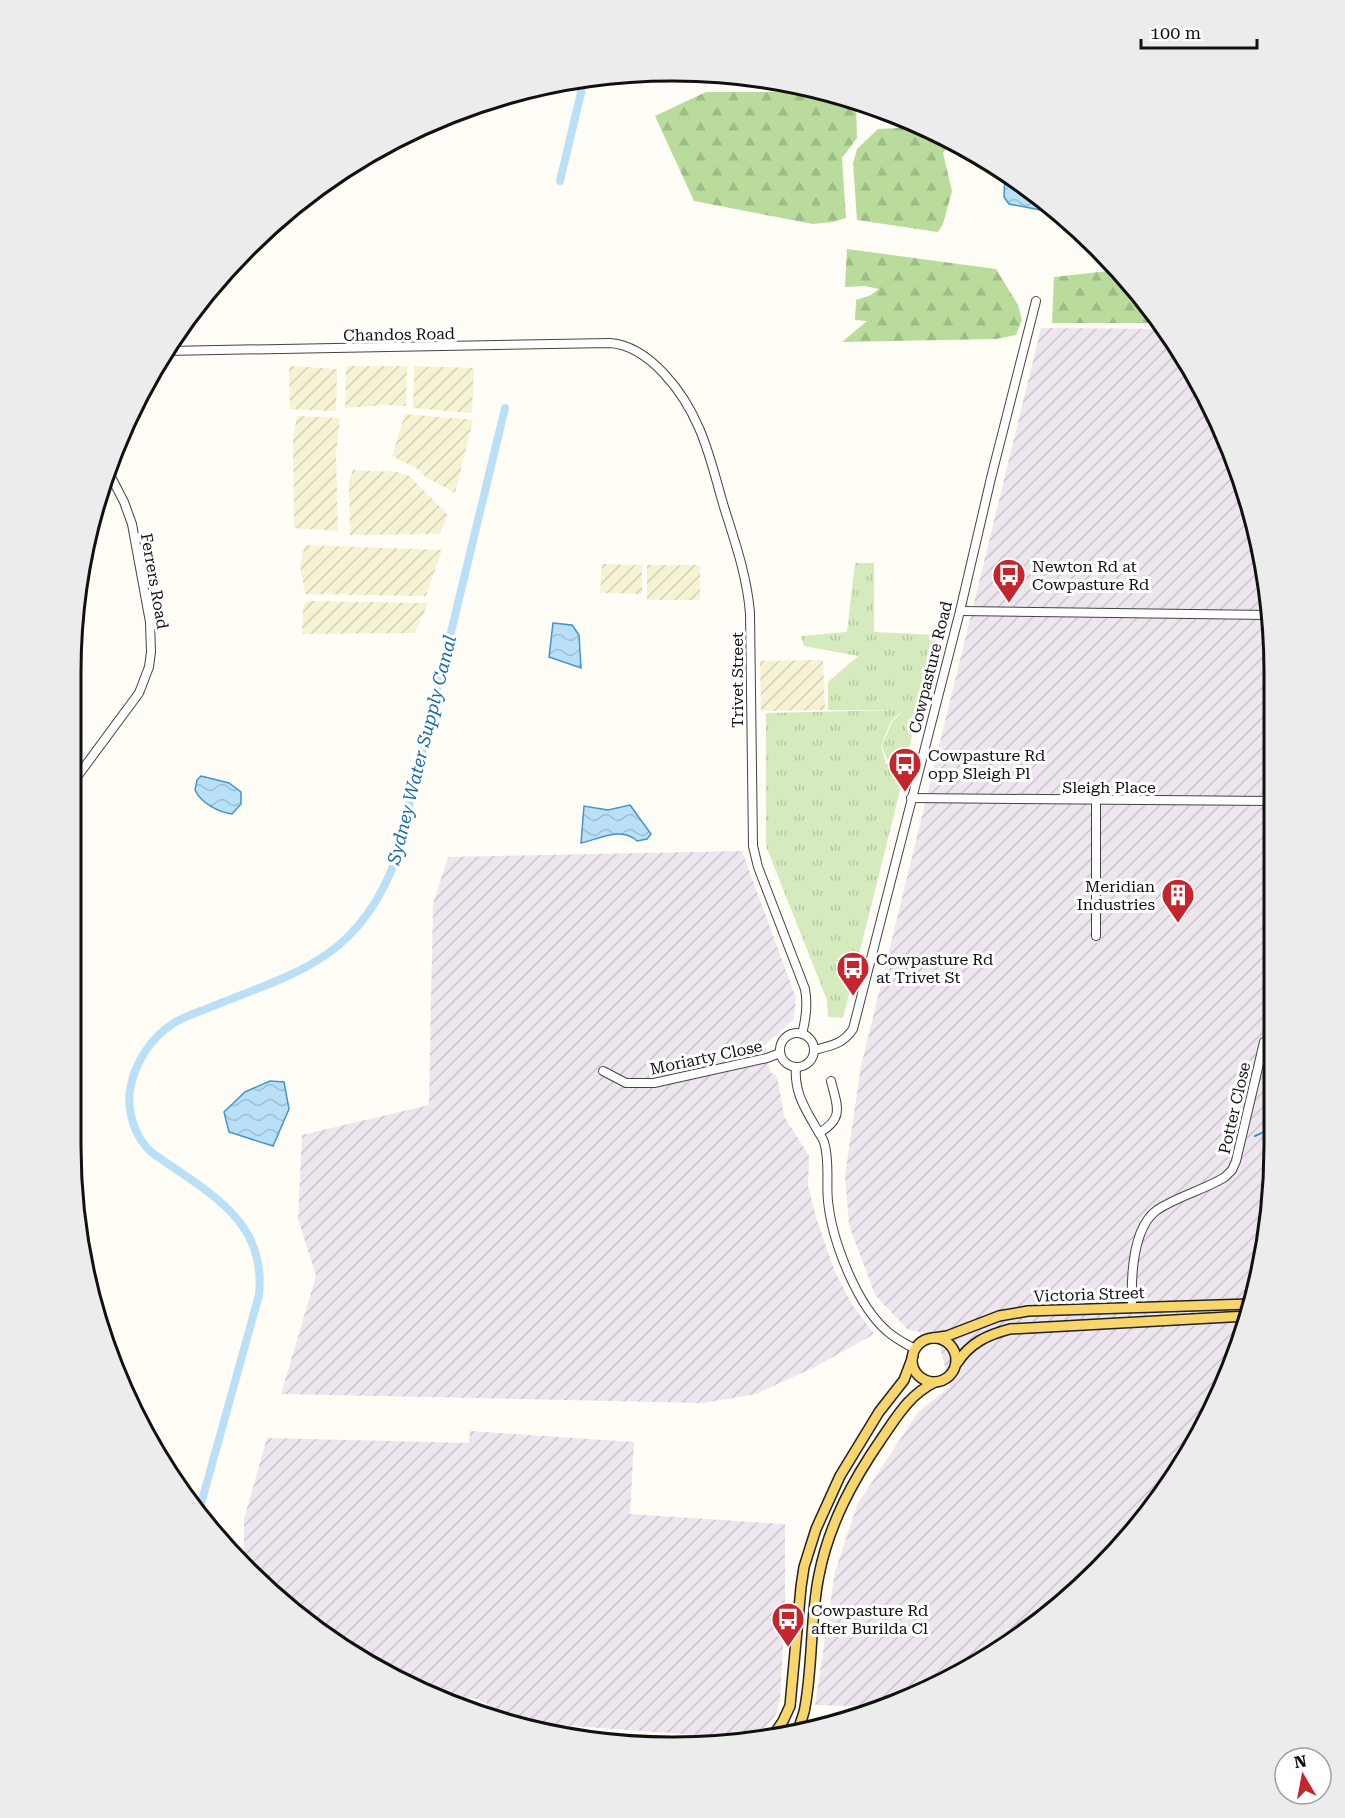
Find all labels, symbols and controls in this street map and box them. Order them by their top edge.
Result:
scale bar [1141,12,1256,50]
text: 100 m [1150,22,1201,43]
street label: Chandos Road [343,324,455,345]
street label: Ferrers Road [137,532,172,630]
bus stop icon: Newton Rd at Cowpasture Rd [991,557,1027,604]
place label: Newton Rd at Cowpasture Rd [1032,557,1149,594]
street label: Cowpasture Road [905,599,956,735]
street label: Trivet Street [728,632,747,728]
water label: Sydney Water Supply Canal [383,633,460,868]
bus stop icon: Cowpasture Rd opp Sleigh Pl [887,746,923,793]
place label: Cowpasture Rd opp Sleigh Pl [928,746,1045,783]
street label: Sleigh Place [1062,778,1156,797]
place label: Meridian Industries [1077,877,1155,914]
building icon: Meridian Industries [1160,877,1196,924]
bus stop icon: Cowpasture Rd at Trivet St [835,950,871,997]
place label: Cowpasture Rd at Trivet St [876,950,993,987]
street label: Moriarty Close [648,1036,764,1079]
street label: Potter Close [1215,1060,1254,1156]
street label: Victoria Street [1033,1283,1145,1306]
bus stop icon: Cowpasture Rd after Burilda Cl [770,1601,806,1648]
place label: Cowpasture Rd after Burilda Cl [811,1601,928,1638]
north arrow [1273,1746,1333,1806]
text: N [1293,1751,1308,1772]

